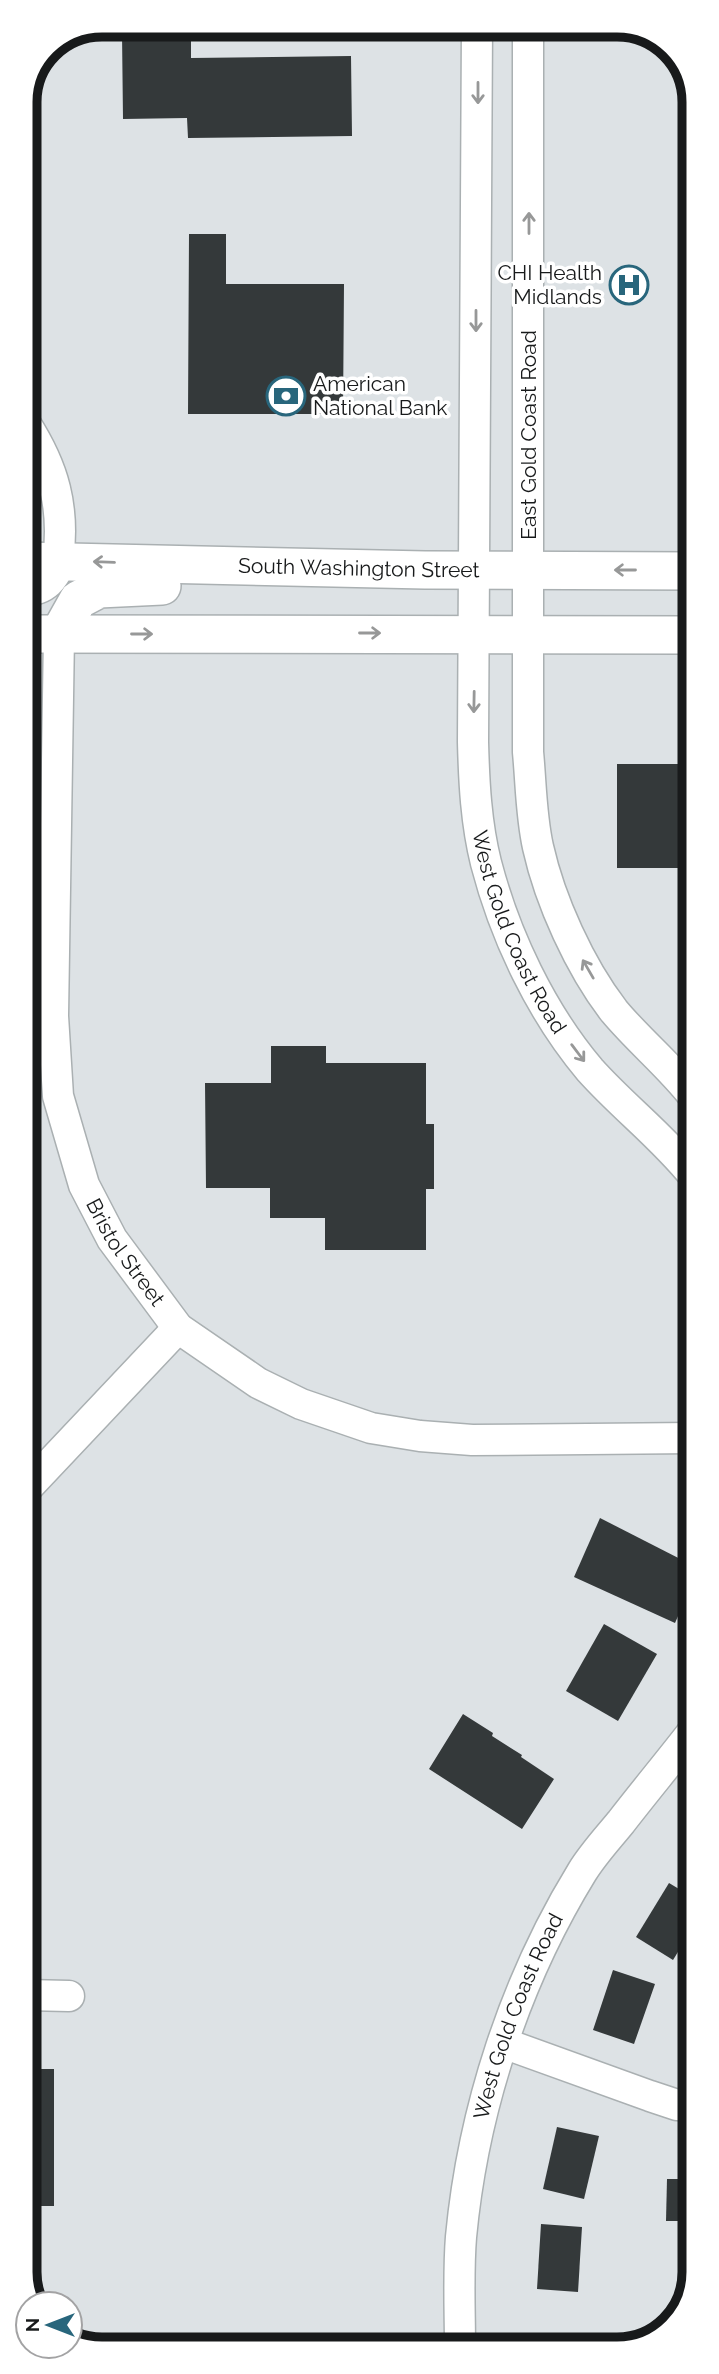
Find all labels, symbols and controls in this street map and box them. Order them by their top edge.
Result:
one-way arrow [471,81,484,104]
one-way arrow [522,212,536,235]
place label: CHI Health Midlands [497,260,602,309]
hospital icon: CHI Health Midlands [608,264,650,306]
one-way arrow [469,309,483,332]
street label: East Gold Coast Road [516,330,541,540]
place label: American National Bank [313,371,448,420]
bank icon: American National Bank [265,375,307,417]
street label: South Washington Street [238,553,480,582]
one-way arrow [92,555,115,569]
one-way arrow [614,563,637,577]
one-way arrow [358,626,381,640]
one-way arrow [130,627,153,641]
one-way arrow [467,690,480,713]
street label: West Gold Coast Road [468,828,572,1038]
one-way arrow [581,959,594,980]
one-way arrow [570,1043,585,1062]
street label: Bristol Street [81,1194,170,1311]
street label: West Gold Coast Road [468,1909,568,2122]
north arrow [14,2290,84,2360]
text: N [21,2318,43,2332]

